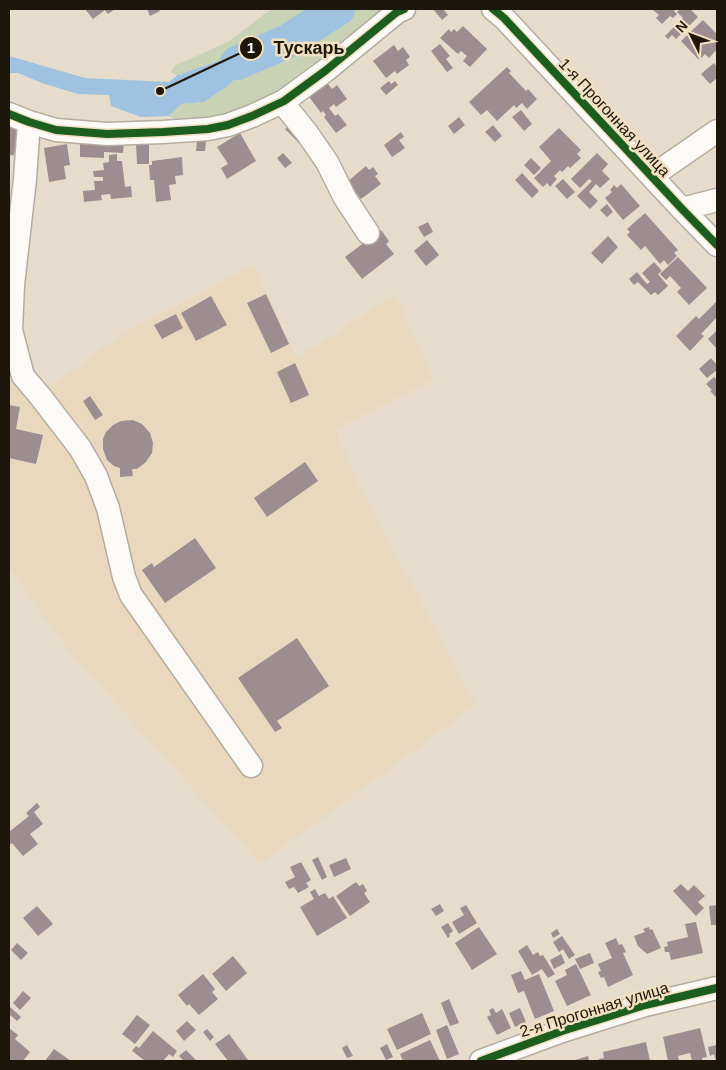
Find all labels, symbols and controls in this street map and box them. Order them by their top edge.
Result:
north arrow [666,10,716,60]
text: N [672,17,691,35]
callout: Тускарь [239,31,355,64]
text: Тускарь [274,38,344,58]
text: 1 [247,39,255,56]
street label: 1-я Прогонная улица [556,55,674,180]
street label: 2-я Прогонная улица [518,979,671,1040]

